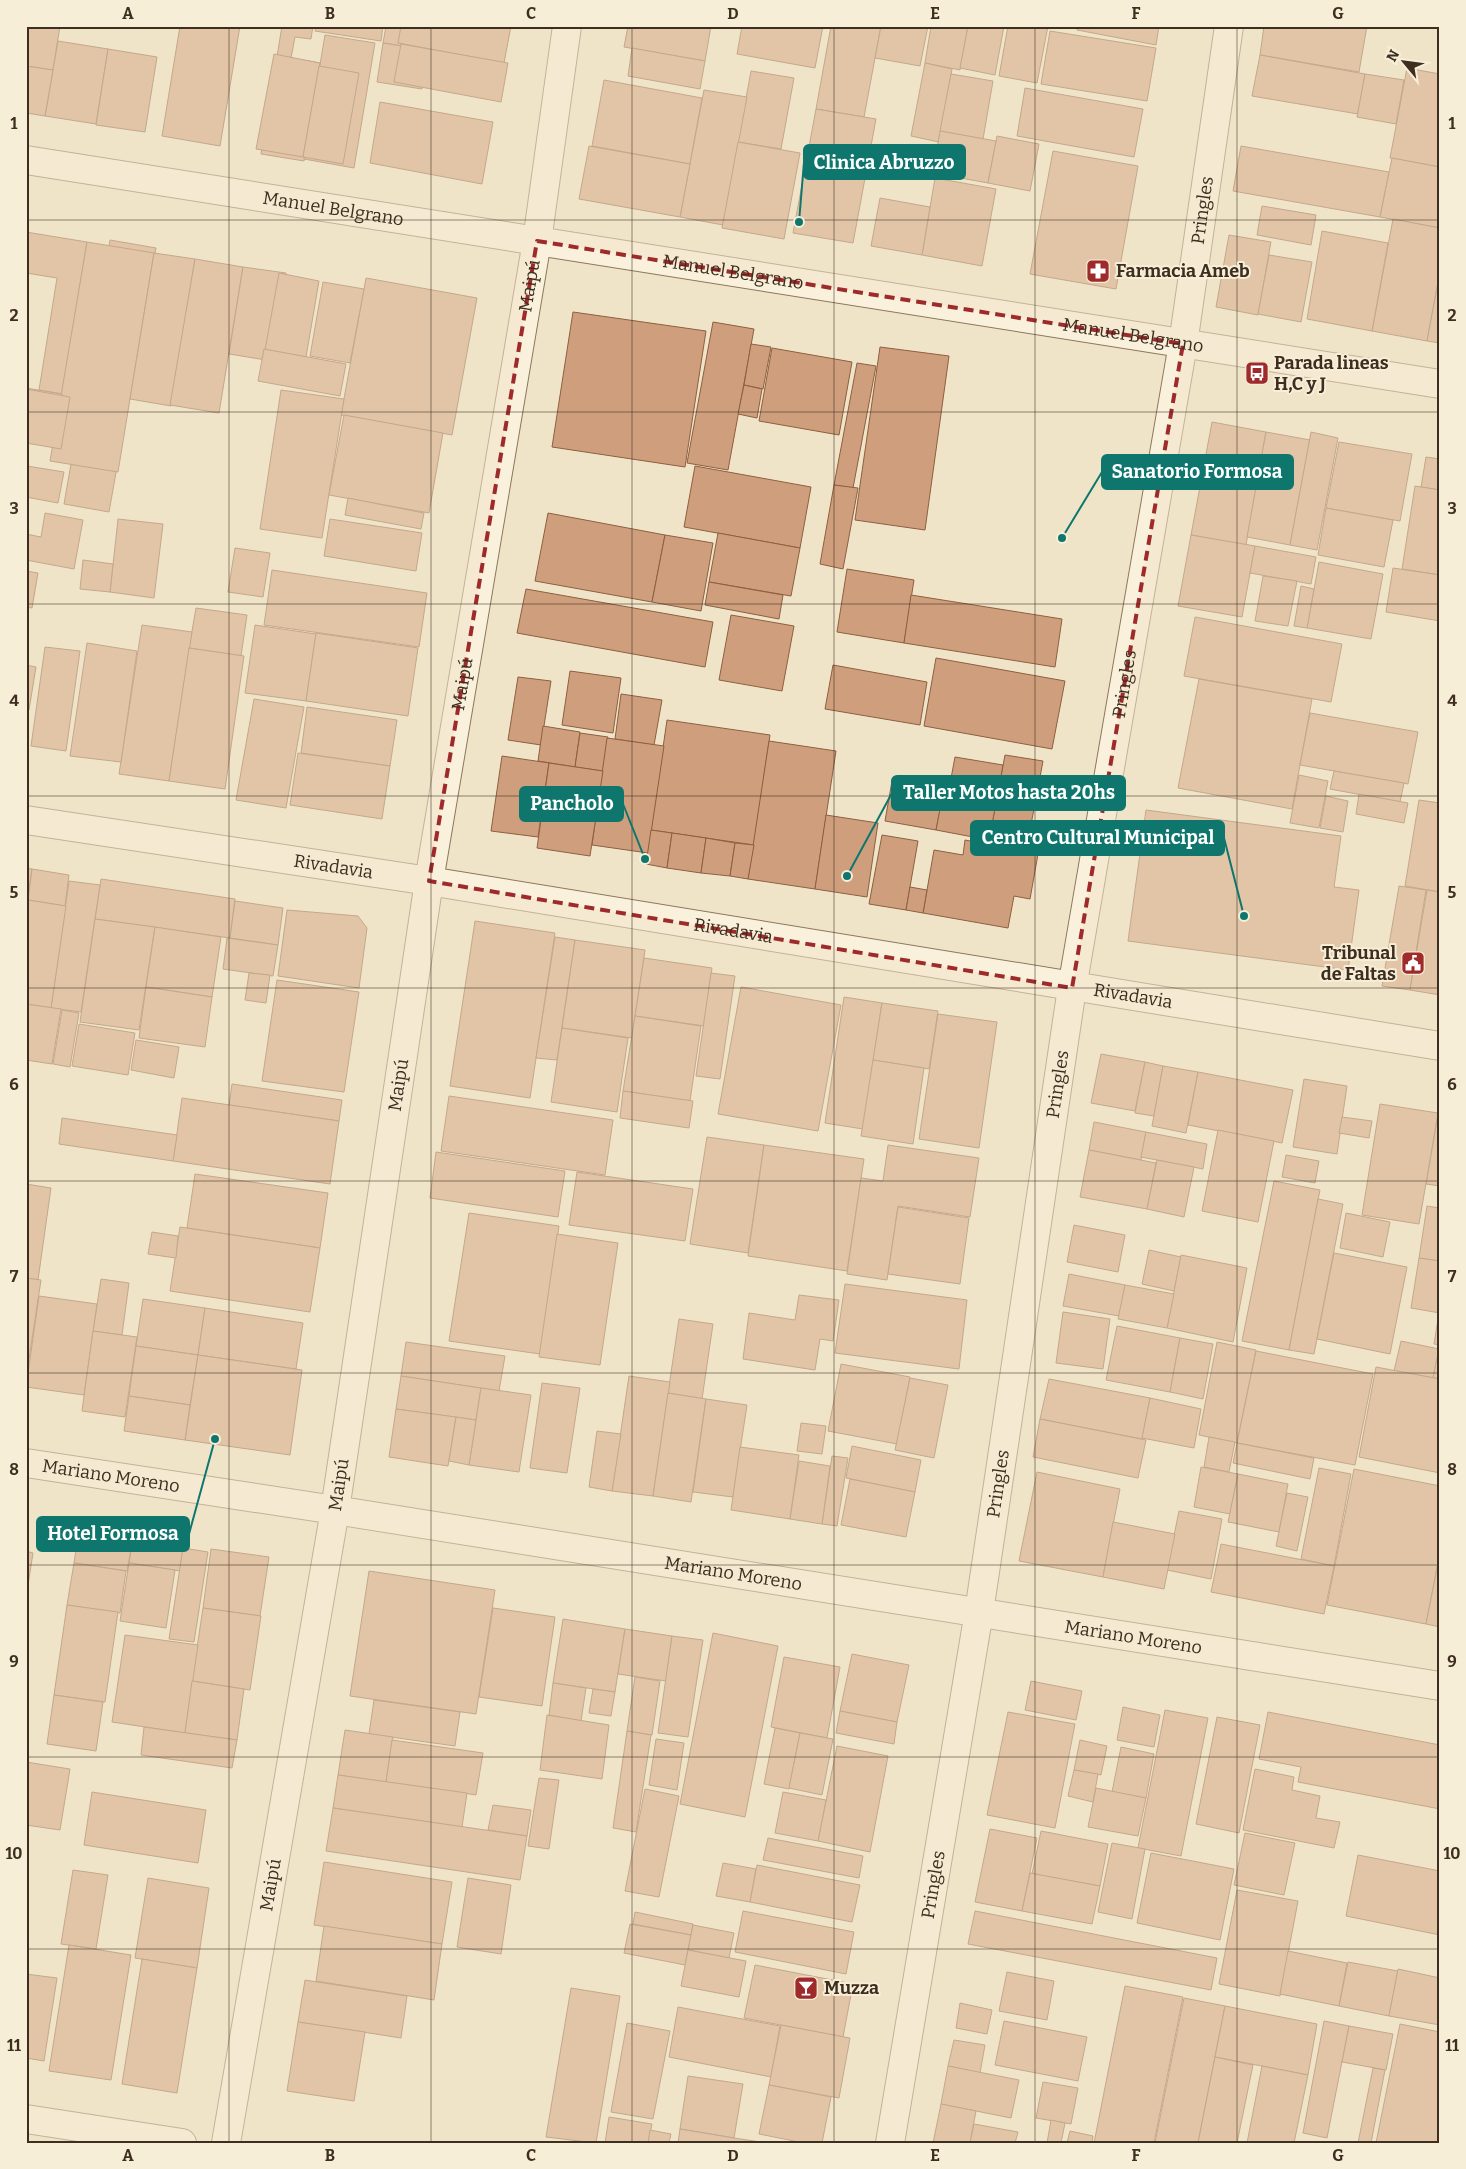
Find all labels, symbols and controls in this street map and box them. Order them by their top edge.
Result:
text: A [122,4,134,23]
text: B [325,4,335,23]
text: C [526,4,536,23]
text: D [727,4,739,23]
text: E [930,4,940,23]
text: F [1132,4,1141,23]
text: G [1332,4,1344,23]
north arrow [1378,38,1428,88]
text: N [1383,47,1403,65]
text: 1 [11,114,18,133]
text: 1 [1449,114,1456,133]
callout: Clinica Abruzzo [804,145,965,179]
text: Clinica Abruzzo [814,151,955,174]
street label: Pringles [1187,175,1218,246]
street label: Manuel Belgrano [261,187,405,231]
street label: Manuel Belgrano [661,250,805,294]
street label: Maipú [514,258,545,314]
pharmacy icon: Farmacia Ameb [1085,258,1111,284]
place label: Farmacia Ameb [1116,260,1250,282]
text: 2 [9,306,19,325]
text: 2 [1447,306,1457,325]
street label: Manuel Belgrano [1061,313,1205,357]
place label: Parada lineas H,C y J [1274,352,1389,395]
bus stop icon: Parada lineas H,C y J [1244,360,1270,386]
callout: Sanatorio Formosa [1102,455,1293,489]
text: Sanatorio Formosa [1112,460,1283,483]
text: 3 [9,499,19,518]
text: 3 [1447,499,1457,518]
street label: Pringles [1108,648,1141,719]
street label: Maipú [447,656,477,712]
text: 4 [9,691,19,710]
text: 4 [1447,691,1457,710]
callout: Taller Motos hasta 20hs [892,776,1125,810]
text: Taller Motos hasta 20hs [903,781,1115,804]
callout: Pancholo [520,787,623,821]
text: Pancholo [530,792,614,815]
callout: Centro Cultural Municipal [971,821,1224,855]
text: Centro Cultural Municipal [982,826,1214,849]
street label: Rivadavia [292,850,375,883]
text: 5 [10,883,19,902]
text: 5 [1448,883,1457,902]
street label: Rivadavia [692,913,775,948]
place label: Tribunal de Faltas [1321,942,1396,985]
public building icon: Tribunal de Faltas [1400,950,1426,976]
street label: Rivadavia [1092,979,1174,1013]
street label: Pringles [1042,1049,1074,1120]
street label: Maipú [384,1057,413,1113]
text: 6 [9,1075,19,1094]
text: 6 [1447,1075,1457,1094]
text: 7 [10,1267,19,1286]
text: 7 [1448,1267,1457,1286]
street label: Pringles [982,1448,1014,1519]
street label: Mariano Moreno [41,1455,181,1497]
street label: Maipú [324,1457,354,1512]
text: 8 [9,1460,19,1479]
text: 8 [1447,1460,1457,1479]
callout: Hotel Formosa [37,1517,189,1551]
text: Hotel Formosa [47,1522,179,1545]
street label: Mariano Moreno [663,1552,804,1595]
street label: Mariano Moreno [1063,1615,1204,1659]
text: 9 [9,1652,19,1671]
text: 9 [1447,1652,1457,1671]
text: 10 [5,1844,23,1863]
text: 10 [1443,1844,1461,1863]
street label: Pringles [917,1849,950,1920]
street label: Maipú [255,1857,286,1913]
bar icon: Muzza [793,1975,819,2001]
place label: Muzza [824,1977,879,1999]
text: 11 [7,2036,21,2055]
text: 11 [1445,2036,1459,2055]
text: A [122,2146,134,2165]
text: B [325,2146,335,2165]
text: C [526,2146,536,2165]
text: D [727,2146,739,2165]
text: E [930,2146,940,2165]
text: F [1132,2146,1141,2165]
text: G [1332,2146,1344,2165]

